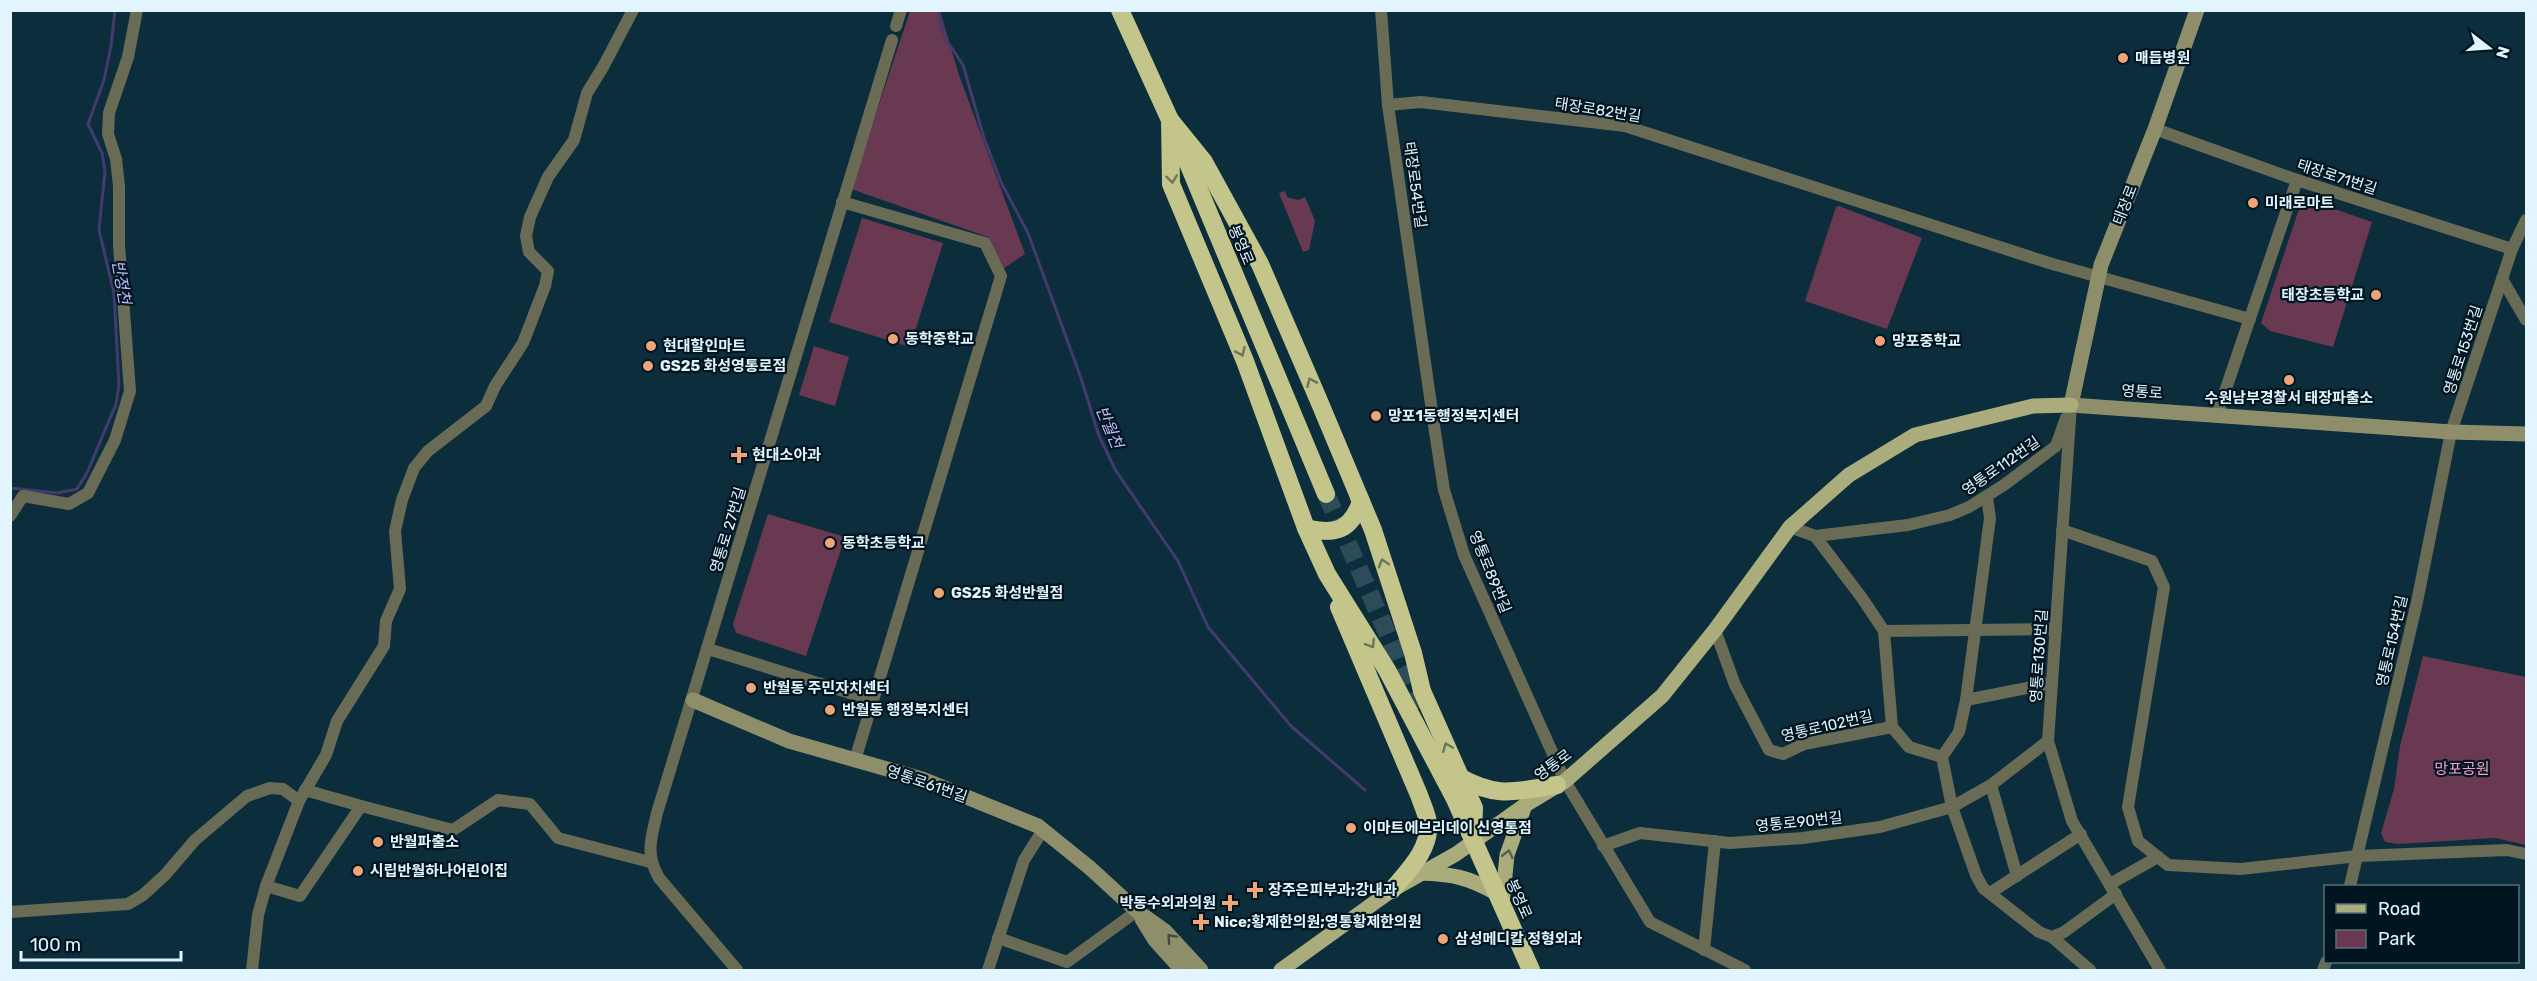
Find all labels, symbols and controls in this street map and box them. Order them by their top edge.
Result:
north arrow [2459,18,2519,78]
text: N [2492,44,2514,61]
place label: 매듭병원 [2135,49,2190,67]
marker: 매듭병원 [2116,51,2130,65]
street label: 태장로82번길 [1553,94,1643,126]
street label: 태장로54번길 [1400,141,1430,229]
street label: 태장로71번길 [2295,156,2379,198]
one-way arrow [1165,174,1178,183]
street label: 태장로 [2109,182,2141,228]
place label: 미래로마트 [2265,194,2334,212]
marker: 미래로마트 [2246,196,2260,210]
street label: 봉영로 [1225,222,1257,268]
water label: 반정천 [108,259,135,308]
place label: 태장초등학교 [2281,286,2364,304]
marker: 태장초등학교 [2369,288,2383,302]
street label: 영통로153번길 [2440,303,2486,397]
place label: 동학중학교 [905,330,974,348]
marker: 동학중학교 [886,332,900,346]
place label: 망포중학교 [1892,332,1961,350]
marker: 망포중학교 [1873,334,1887,348]
place label: 현대할인마트 [663,337,746,355]
marker: 현대할인마트 [644,339,658,353]
one-way arrow [1233,345,1245,356]
place label: GS25 화성영통로점 [660,357,786,375]
marker: GS25 화성영통로점 [641,359,655,373]
marker: 수원남부경찰서 태장파출소 [2282,373,2296,387]
one-way arrow [1306,378,1318,389]
street label: 영통로 [2121,382,2163,402]
place label: 수원남부경찰서 태장파출소 [2205,389,2374,407]
water label: 반월천 [1092,403,1128,453]
place label: 망포1동행정복지센터 [1388,407,1520,425]
marker: 망포1동행정복지센터 [1369,409,1383,423]
street label: 영통로112번길 [1959,433,2043,499]
marker: 현대소아과 [730,446,748,464]
place label: 현대소아과 [752,446,821,464]
street label: 영통로 27번길 [706,485,750,575]
street label: 영통로89번길 [1465,528,1515,616]
place label: 동학초등학교 [842,534,925,552]
marker: 동학초등학교 [823,536,837,550]
one-way arrow [1378,558,1391,569]
place label: GS25 화성반월점 [951,584,1063,602]
marker: GS25 화성반월점 [932,586,946,600]
street label: 영통로154번길 [2373,593,2411,689]
street label: 영통로130번길 [2027,609,2051,703]
one-way arrow [1363,638,1375,648]
place label: 반월동 주민자치센터 [763,679,890,697]
marker: 반월동 주민자치센터 [744,681,758,695]
place label: 반월동 행정복지센터 [842,701,969,719]
marker: 반월동 행정복지센터 [823,703,837,717]
street label: 영통로102번길 [1779,707,1875,745]
one-way arrow [1442,743,1454,754]
street label: 영통로 [1531,746,1575,784]
park label: 망포공원 [2434,760,2490,778]
street label: 영통로61번길 [884,762,970,806]
street label: 영통로90번길 [1755,808,1843,836]
place label: 이마트에브리데이 신영통점 [1363,819,1532,837]
marker: 이마트에브리데이 신영통점 [1344,821,1358,835]
place label: 반월파출소 [390,833,459,851]
marker: 반월파출소 [371,835,385,849]
one-way arrow [1500,849,1513,859]
place label: 시립반월하나어린이집 [370,862,508,880]
marker: 시립반월하나어린이집 [351,864,365,878]
street label: 봉영로 [1502,876,1536,922]
marker: 장주은피부과;강내과 [1246,881,1264,899]
place label: 장주은피부과;강내과 [1268,881,1397,899]
legend [2324,885,2519,963]
place label: 박동수외과의원 [1119,894,1216,912]
marker: 박동수외과의원 [1221,894,1239,912]
text: Road [2378,898,2421,920]
marker: Nice;황제한의원;영통황제한의원 [1192,913,1210,931]
place label: Nice;황제한의원;영통황제한의원 [1214,913,1421,931]
scale bar [21,924,182,962]
text: Park [2378,928,2416,950]
place label: 삼성메디칼 정형외과 [1455,930,1583,948]
marker: 삼성메디칼 정형외과 [1436,932,1450,946]
text: 100 m [30,934,81,956]
one-way arrow [1168,934,1179,945]

